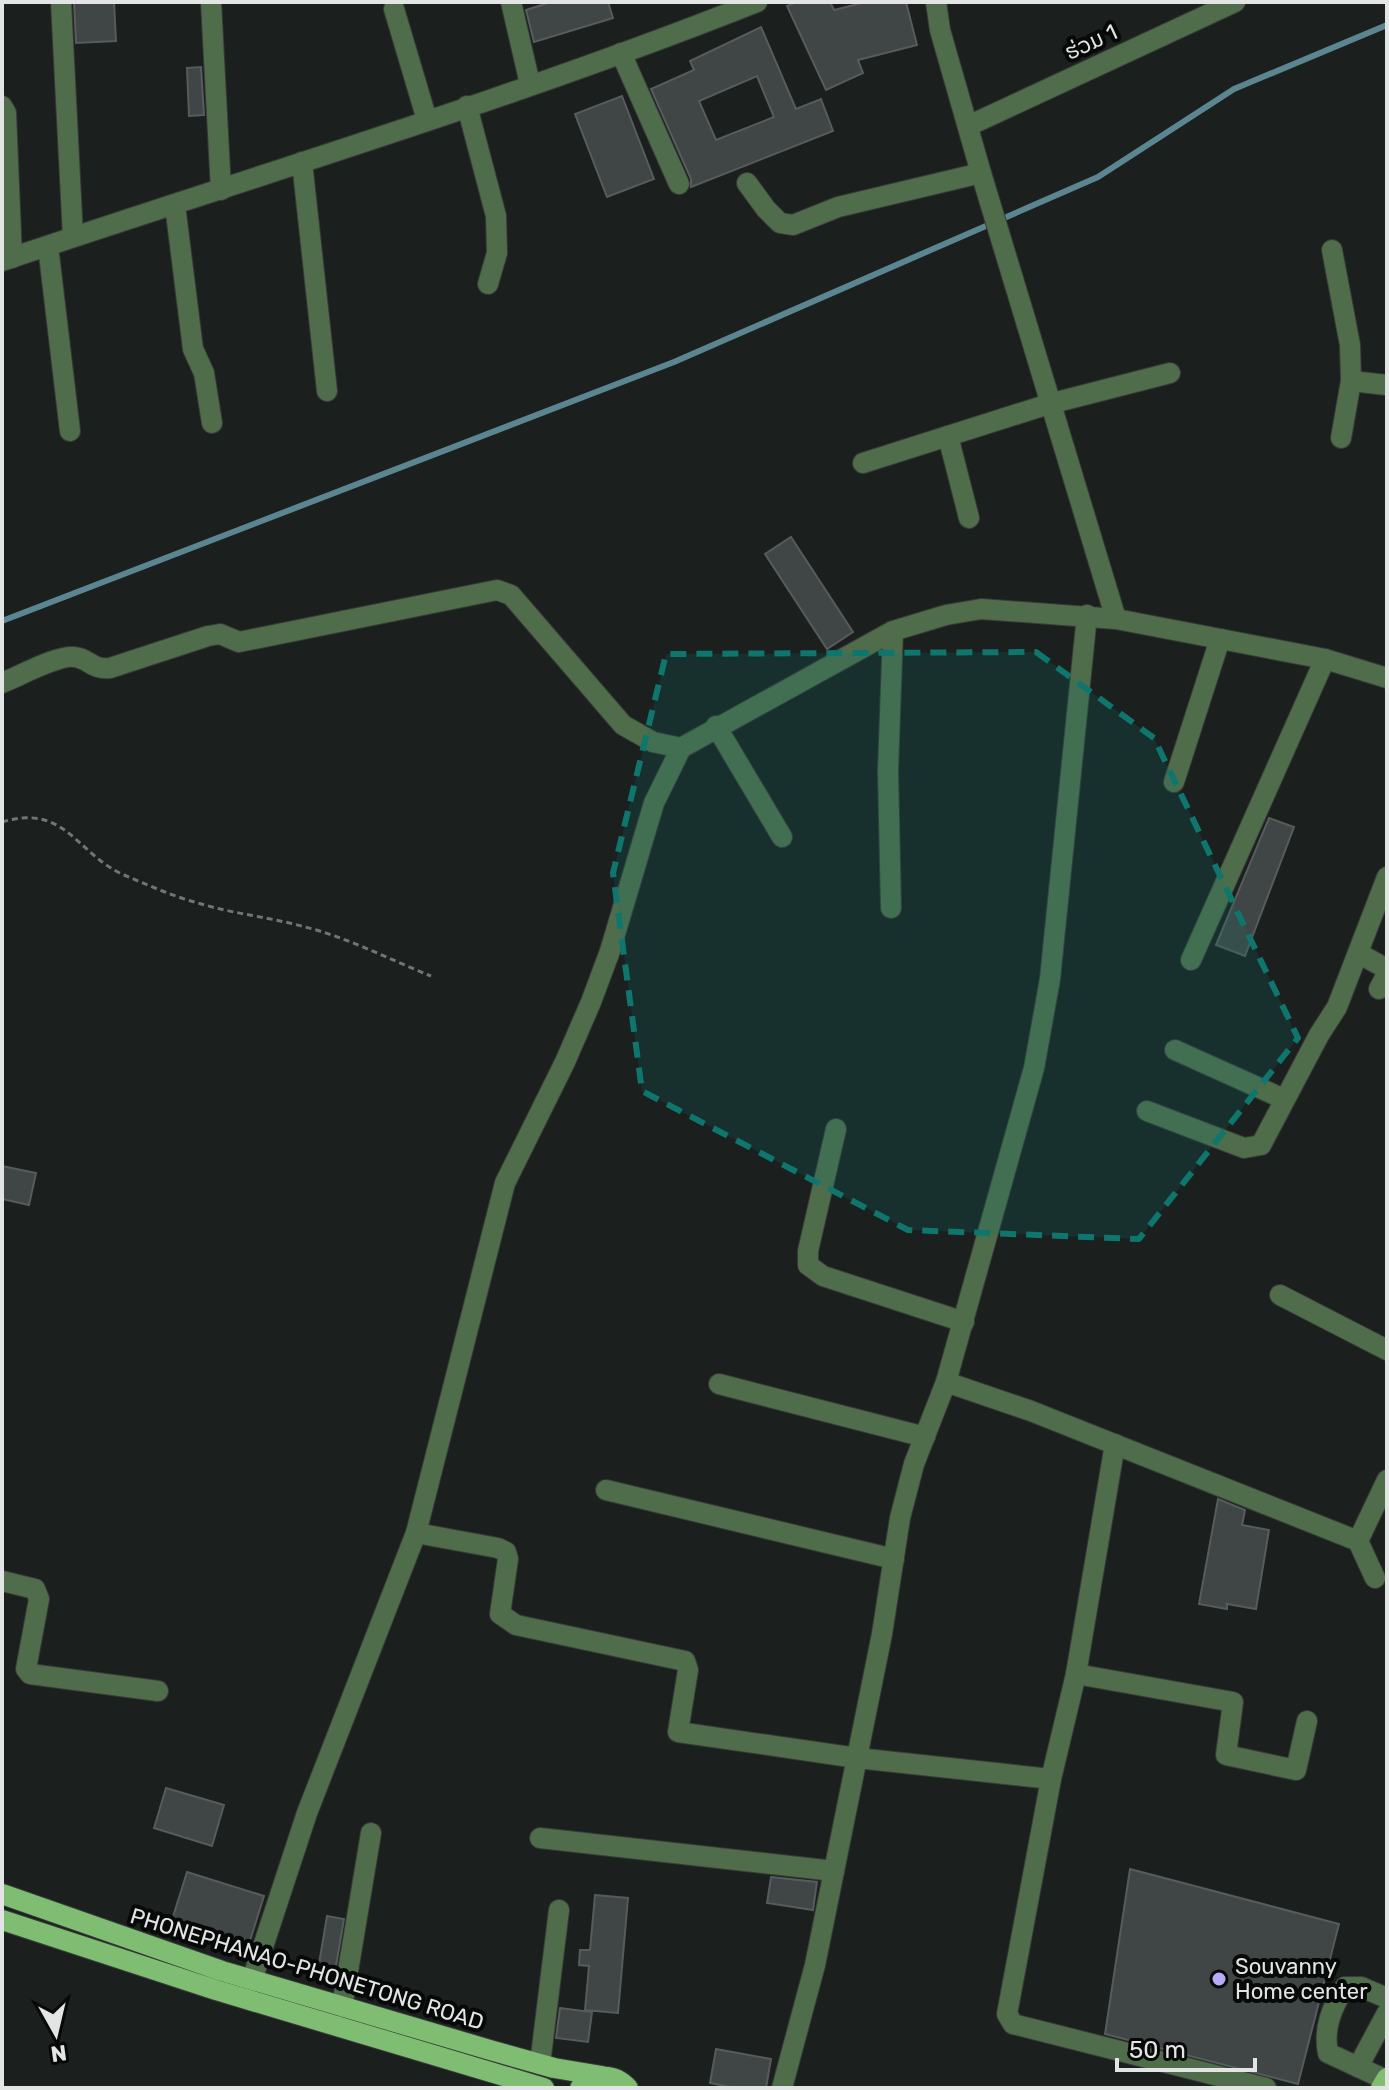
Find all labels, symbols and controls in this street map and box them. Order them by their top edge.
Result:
street label: ຮ່ວມ 1 [1060,18,1122,66]
street label: PHONEPHANAO-PHONETONG ROAD [127,1902,487,2036]
place label: Souvanny Home center [1235,1953,1368,2005]
marker: Souvanny Home center [1210,1970,1228,1988]
north arrow [16,1994,96,2074]
scale bar [1117,2022,1255,2072]
text: 50 m [1129,2036,1186,2064]
text: N [49,2039,68,2068]

